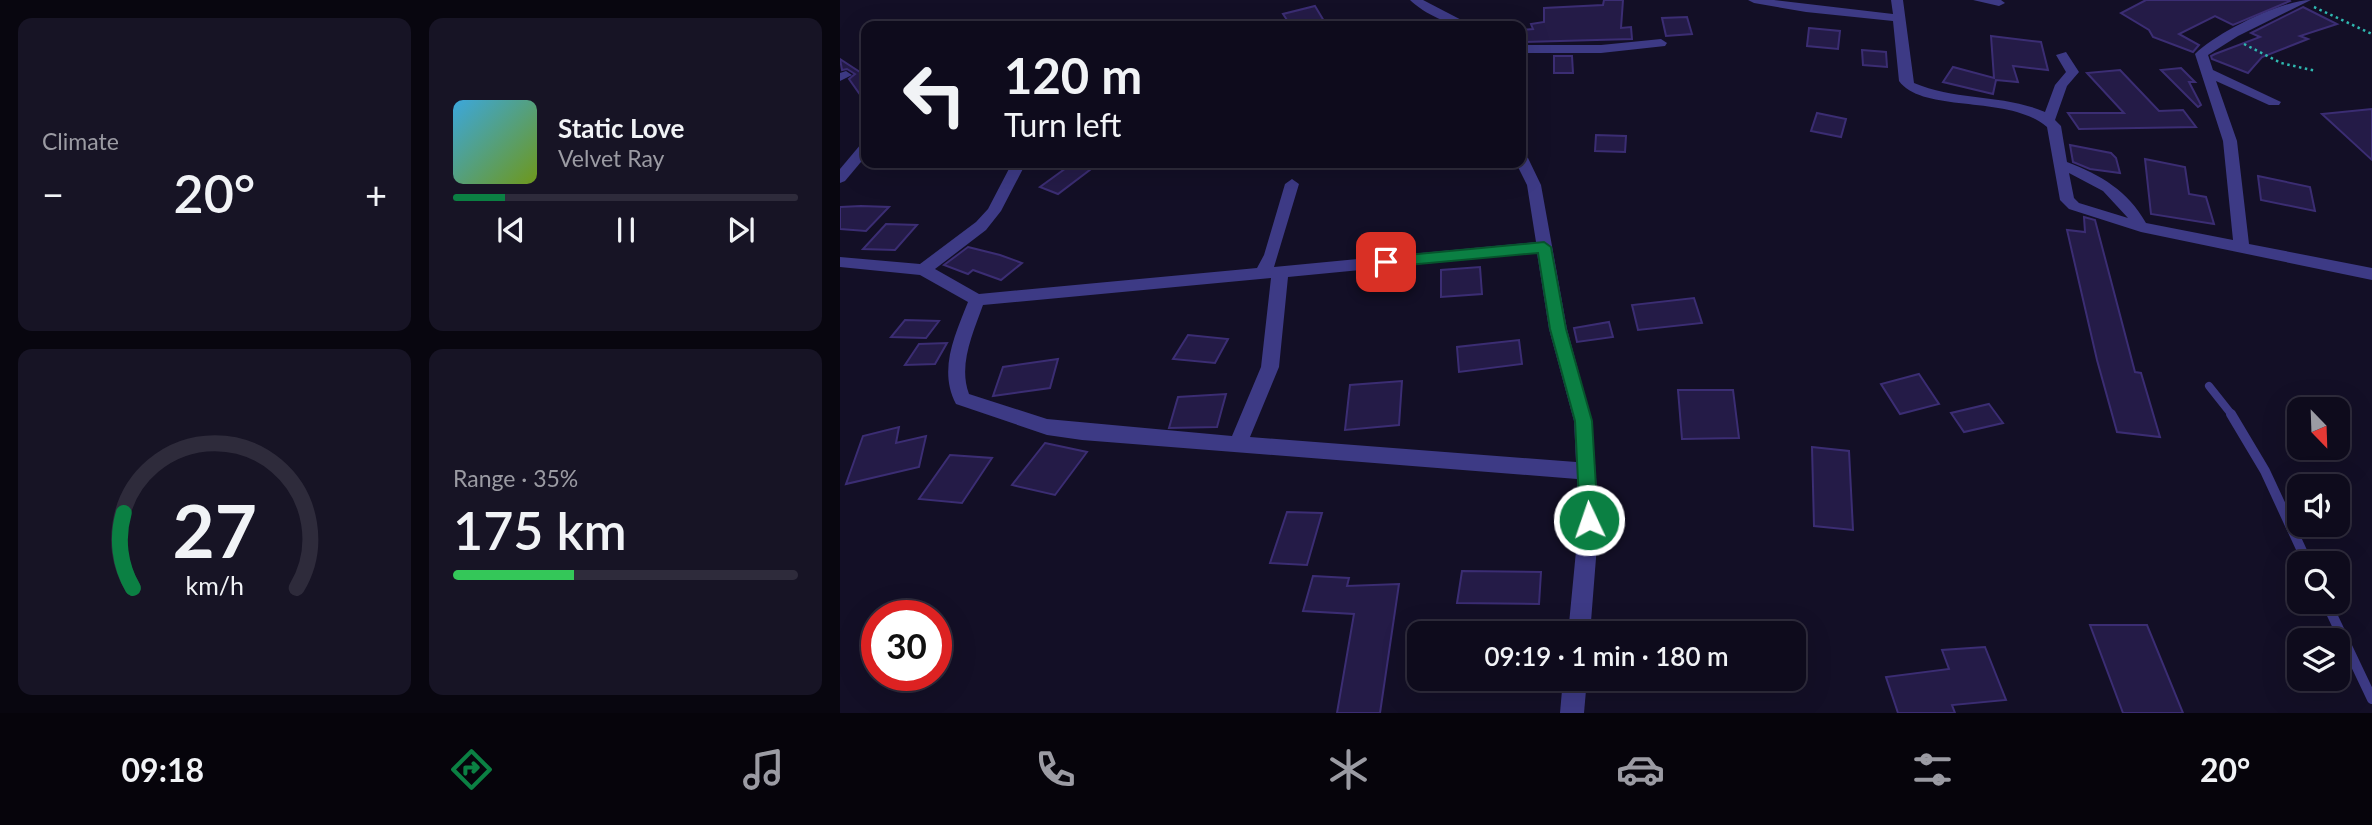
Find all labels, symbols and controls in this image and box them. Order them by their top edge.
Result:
text: 120 m [1004,46,1142,104]
icon: left [889,49,980,140]
text: Turn left [1004,105,1121,144]
text: Static Love [558,112,685,144]
text: Climate [42,127,119,155]
text: Velvet Ray [558,144,664,172]
text: 20° [174,162,255,224]
text: − [42,171,64,217]
text: + [365,171,387,217]
icon: previous [492,211,530,249]
icon: pause [607,211,645,249]
icon: next [722,211,760,249]
pin [1356,232,1416,292]
icon: arrive [1367,243,1405,281]
north arrow [2287,397,2350,460]
map controls [2287,397,2350,691]
text: Range · 35% [453,464,578,492]
button: sound [2287,474,2350,537]
position arrow [1552,483,1626,557]
text: 27 [172,486,257,574]
text: 175 km [453,499,627,561]
button: search [2287,551,2350,614]
text: km/h [185,570,244,600]
speed limit sign: 30 [861,600,952,691]
button: layers [2287,628,2350,691]
text: 09:19 · 1 min · 180 m [1484,640,1729,672]
icon: directions [447,745,496,794]
icon: music [739,745,788,794]
icon: phone [1031,745,1080,794]
icon: climate [1324,745,1373,794]
icon: car [1616,745,1665,794]
icon: filters [1908,745,1957,794]
text: 09:18 [122,750,204,789]
text: 20° [2200,750,2250,789]

